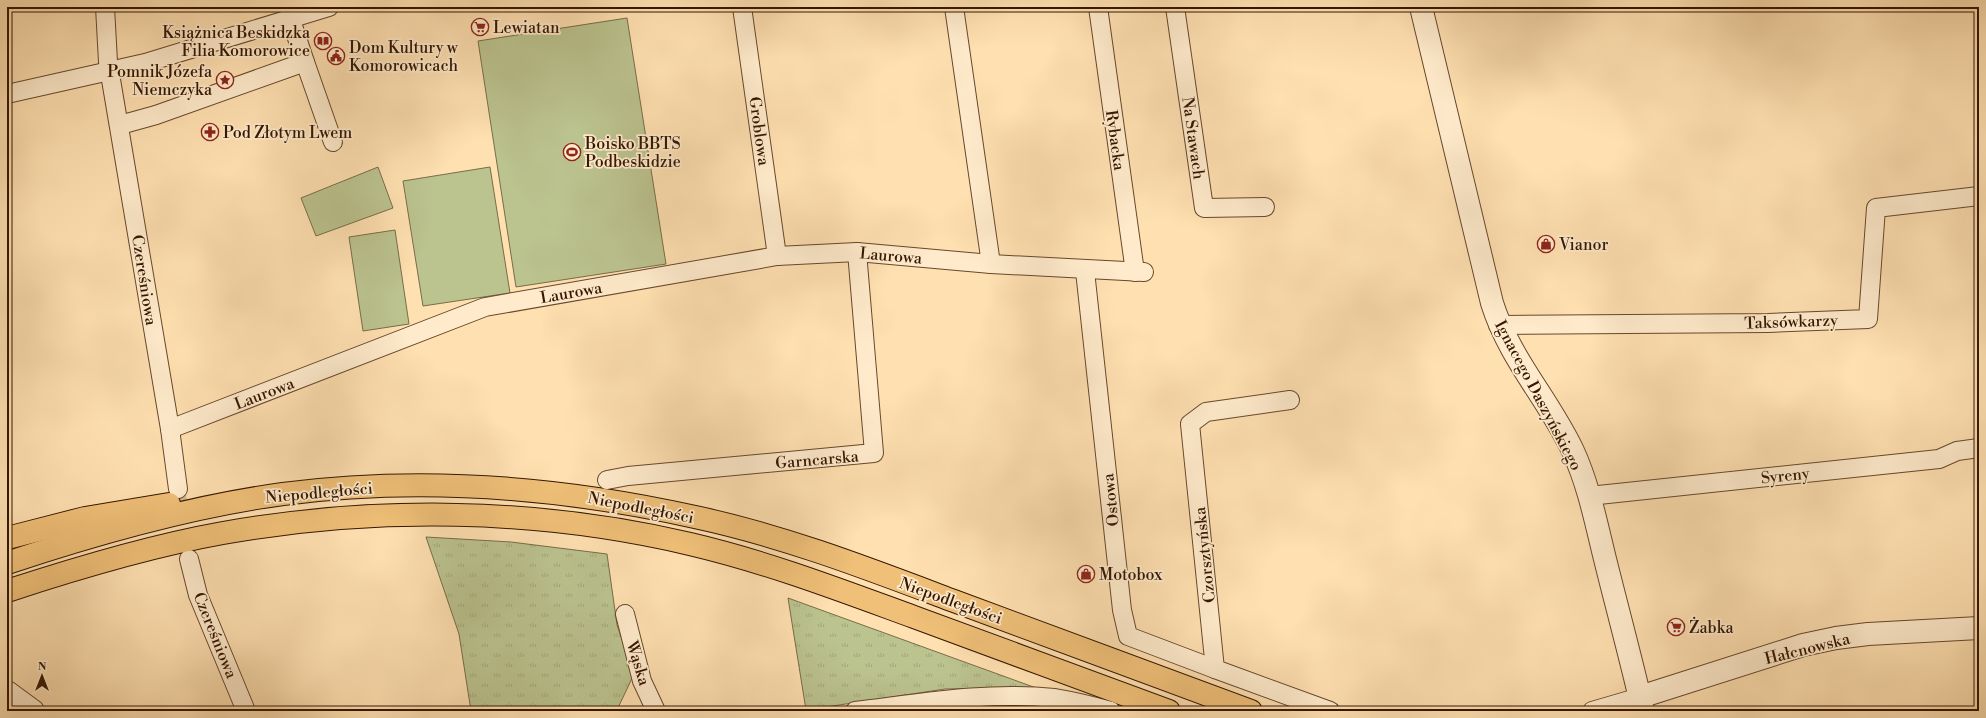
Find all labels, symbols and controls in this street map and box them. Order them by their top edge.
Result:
supermarket icon: Lewiatan [470,17,490,37]
place label: Lewiatan [493,18,560,38]
place label: Książnica Beskidzka Filia Komorowice [162,23,311,61]
library icon: Książnica Beskidzka Filia Komorowice [313,31,333,51]
place label: Dom Kultury w Komorowicach [349,38,459,76]
public building icon: Dom Kultury w Komorowicach [326,46,346,66]
place label: Pomnik Józefa Niemczyka [107,62,213,100]
place icon: Pomnik Józefa Niemczyka [215,70,235,90]
street label: Groblowa [744,95,774,168]
street label: Na Stawach [1177,96,1209,181]
street label: Rybacka [1101,109,1129,173]
pharmacy icon: Pod Złotym Lwem [200,122,220,142]
place label: Pod Złotym Lwem [223,123,352,143]
place label: Boisko BBTS Podbeskidzie [584,134,681,172]
sports icon: Boisko BBTS Podbeskidzie [562,142,582,162]
street label: Czereśniowa [127,233,161,328]
shop icon: Vianor [1536,234,1556,254]
place label: Vianor [1558,235,1608,255]
street label: Laurowa [859,243,924,269]
street label: Laurowa [539,278,605,308]
street label: Taksówkarzy [1744,310,1838,334]
street label: Ignacego Daszyńskiego [1490,317,1586,474]
street label: Laurowa [232,373,298,414]
street label: Garncarska [775,446,861,474]
street label: Syreny [1760,463,1811,488]
street label: Ostowa [1098,472,1124,527]
street label: Niepodległości [265,478,374,508]
street label: Niepodległości [586,488,696,528]
street label: Czorsztyńska [1190,505,1220,604]
shop icon: Motobox [1076,564,1096,584]
place label: Motobox [1099,565,1163,585]
street label: Niepodległości [897,573,1005,629]
street label: Czereśniowa [189,589,242,682]
place label: Żabka [1689,616,1734,638]
supermarket icon: Żabka [1666,617,1686,637]
street label: Hałcnowska [1763,629,1853,669]
street label: Wąska [622,638,655,689]
north arrow [22,656,62,696]
text: N [38,660,47,674]

